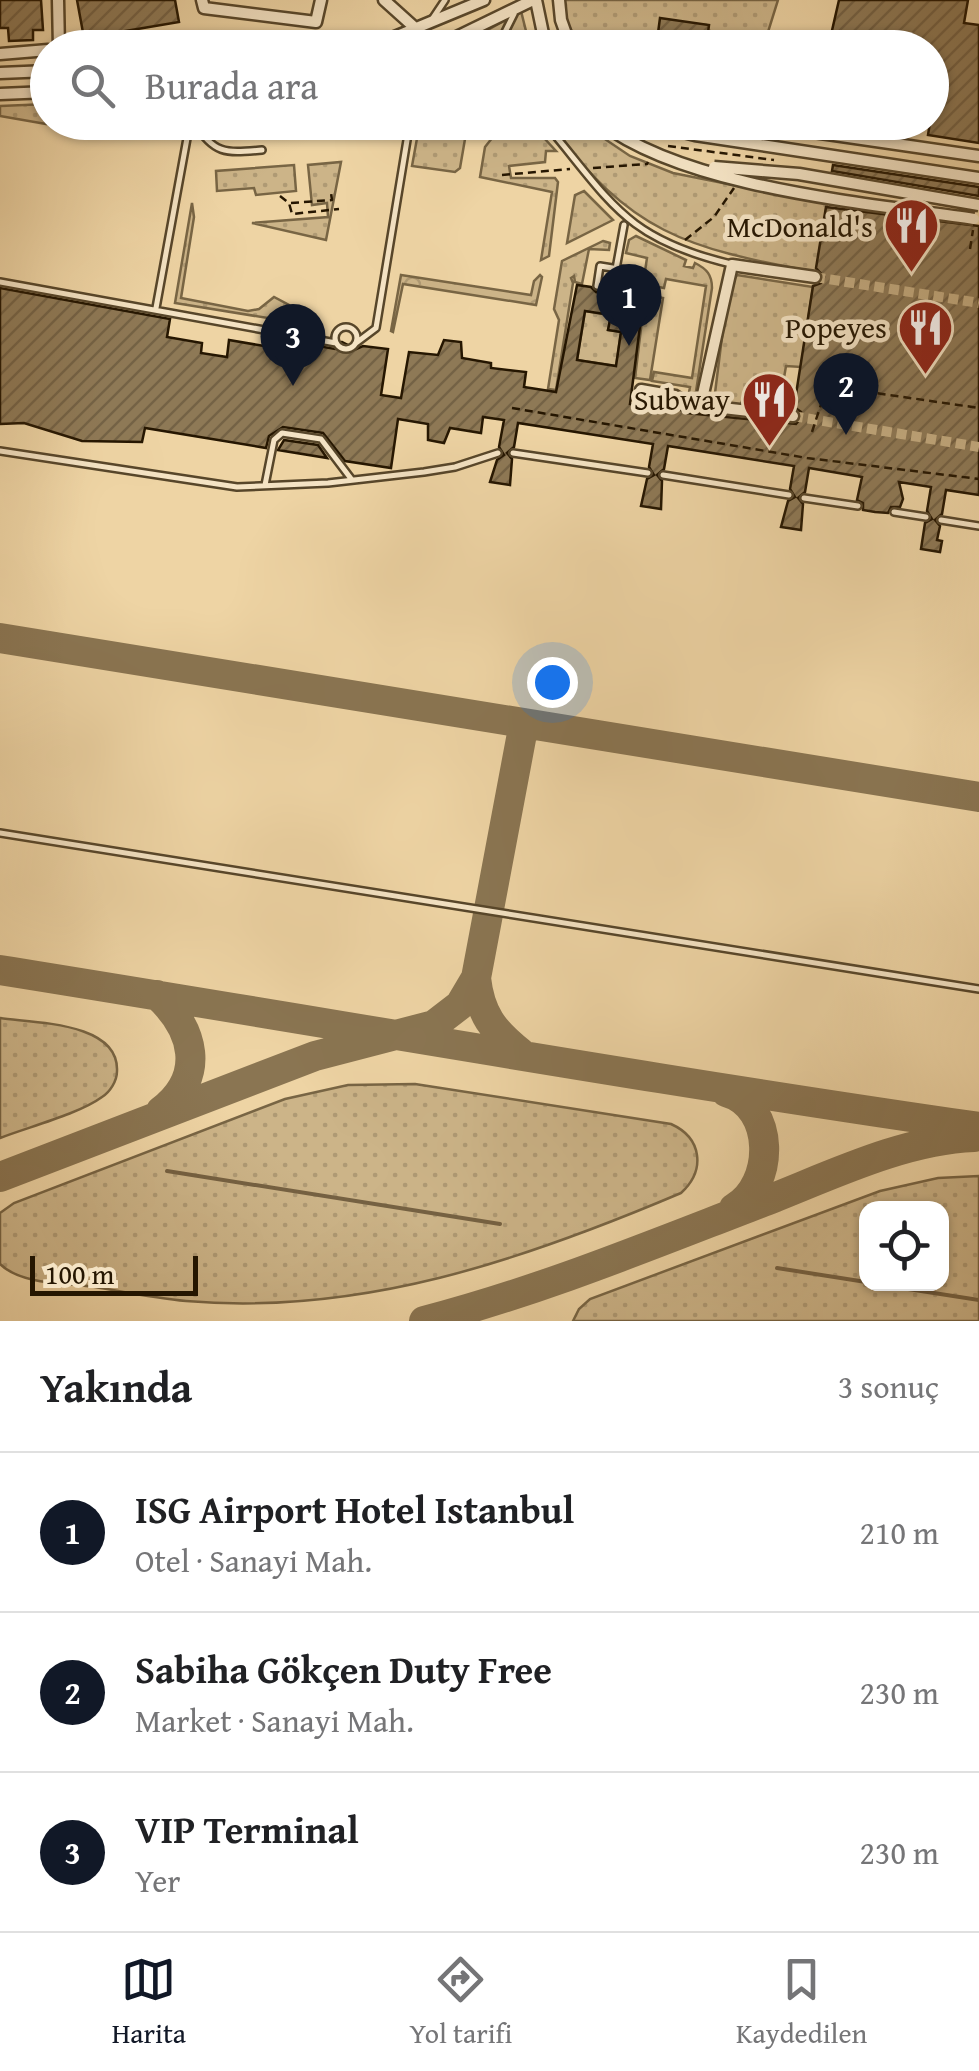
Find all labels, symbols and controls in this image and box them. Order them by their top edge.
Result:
search box [30,30,949,140]
text: Burada ara [145,57,318,113]
icon: search [65,58,120,113]
restaurant icon: McDonald's [882,196,942,275]
place label: McDonald's [726,204,873,248]
pin: 1 [596,264,662,346]
restaurant icon: Popeyes [896,297,956,376]
pin: 3 [260,304,326,386]
place label: Popeyes [785,305,887,349]
pin: 2 [814,352,878,435]
restaurant icon: Subway [739,369,799,448]
place label: Subway [634,377,730,421]
your location [527,657,578,708]
map controls [859,1201,949,1291]
button: locate [859,1201,949,1291]
scale bar [30,1251,198,1296]
text: 100 m [45,1253,114,1294]
text: Yakında [40,1356,192,1417]
text: 3 sonuç [838,1363,939,1410]
text: ISG Airport Hotel Istanbul [135,1481,574,1537]
text: 1 [64,1509,81,1556]
text: 210 m [860,1509,939,1556]
text: Otel · Sanayi Mah. [135,1537,372,1584]
text: Sabiha Gökçen Duty Free [135,1641,552,1697]
text: 2 [64,1669,81,1716]
text: 230 m [860,1669,939,1716]
text: Market · Sanayi Mah. [135,1697,414,1744]
text: VIP Terminal [135,1801,359,1857]
text: 3 [64,1829,81,1876]
text: 230 m [860,1829,939,1876]
text: Yer [135,1857,181,1904]
tab: Harita [112,1952,186,2053]
tab: Yol tarifi [410,1952,512,2053]
tab: Kaydedilen [736,1952,867,2053]

